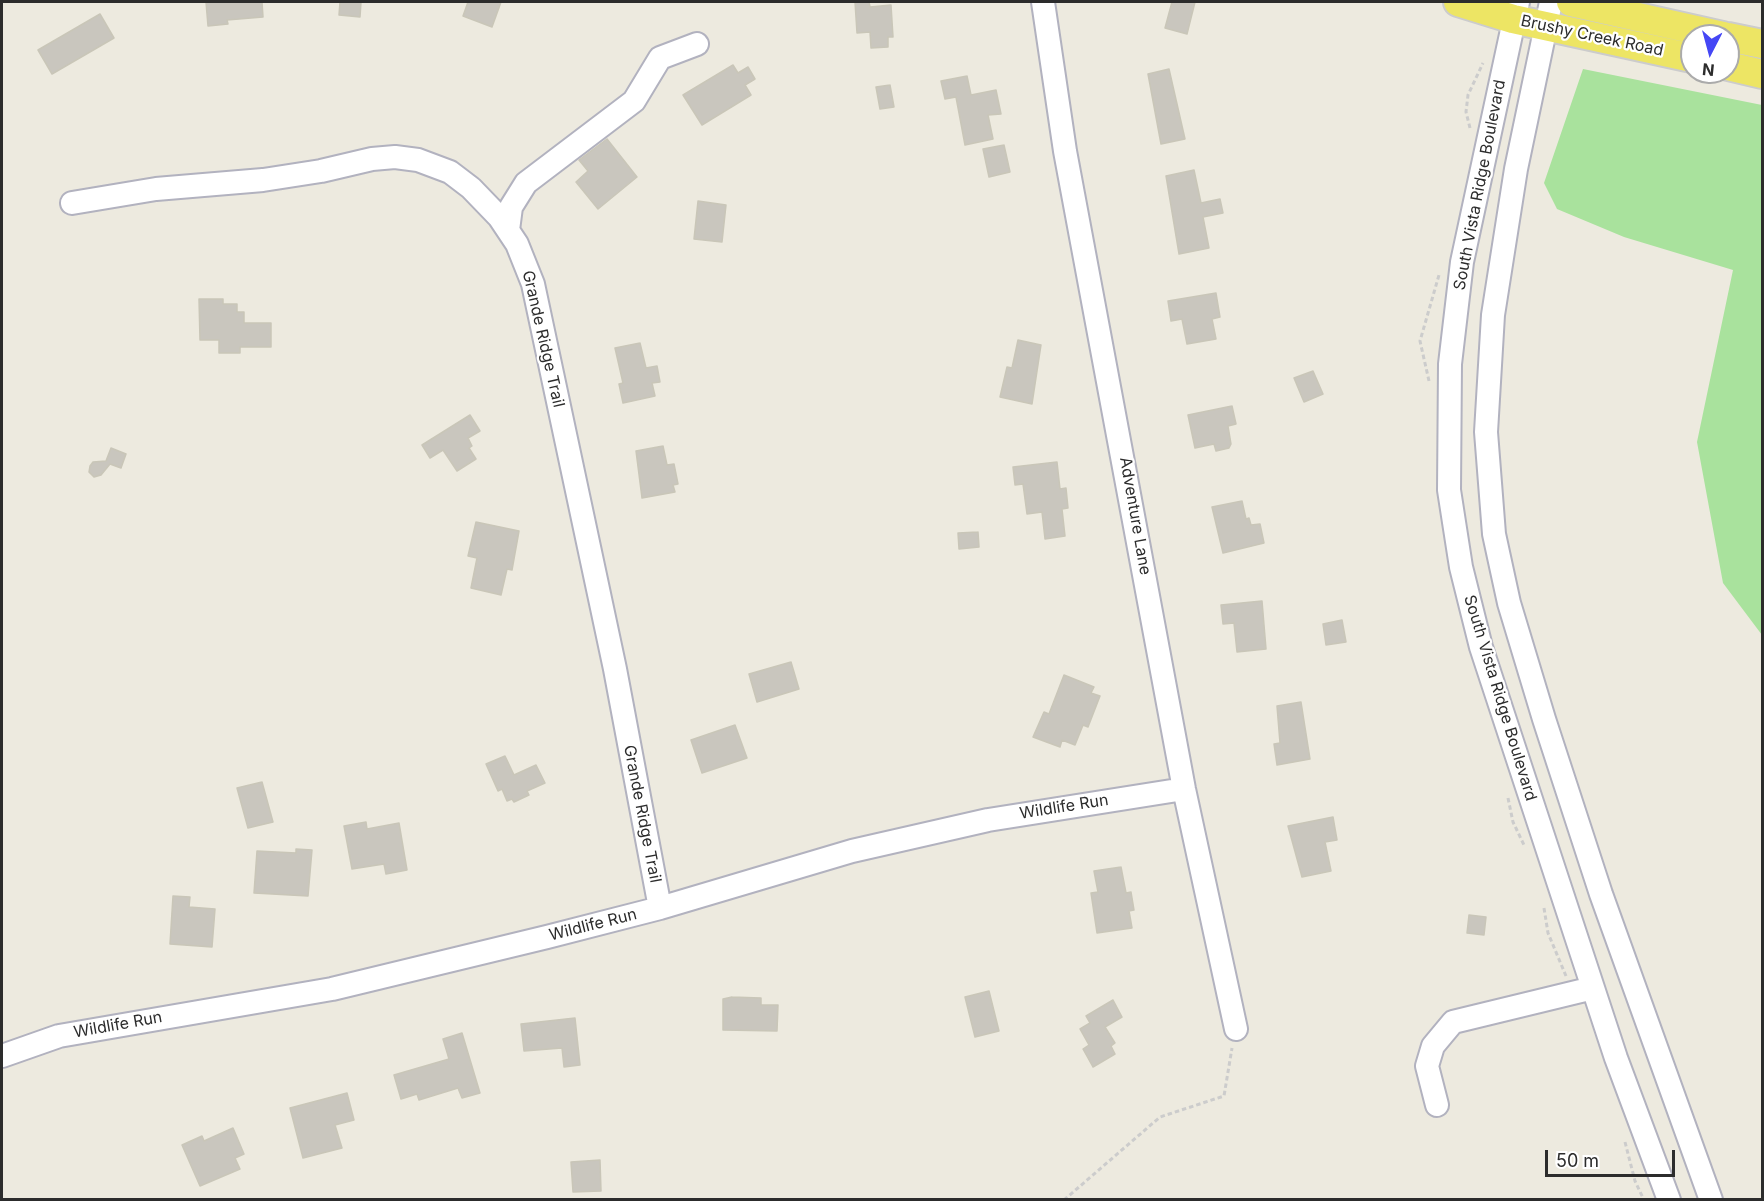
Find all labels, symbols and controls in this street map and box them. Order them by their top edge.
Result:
street label: Brushy Creek Road [1519,12,1665,60]
north arrow [1680,24,1740,84]
text: N [1701,59,1715,80]
street label: South Vista Ridge Boulevard [1450,78,1510,292]
street label: Grande Ridge Trail [518,269,568,409]
street label: Adventure Lane [1115,456,1155,576]
street label: South Vista Ridge Boulevard [1460,593,1540,803]
street label: Grande Ridge Trail [619,744,665,884]
street label: Wildlife Run [1018,791,1110,823]
street label: Wildlife Run [547,905,639,945]
street label: Wildlife Run [72,1008,164,1042]
scale bar [1548,1138,1678,1176]
text: 50 m [1556,1150,1599,1171]

